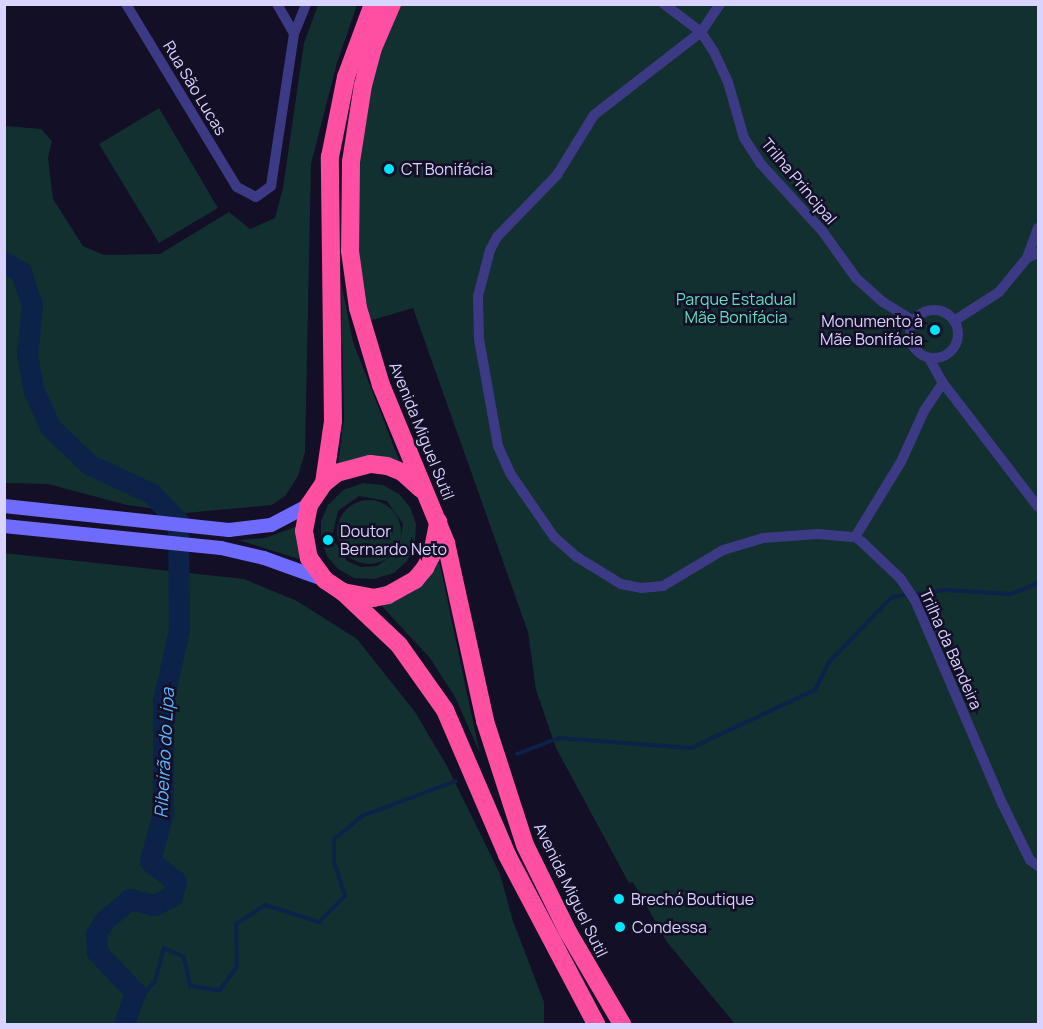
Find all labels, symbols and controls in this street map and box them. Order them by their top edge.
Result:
street label: Rua São Lucas [159,37,231,139]
street label: Trilha Principal [757,134,841,228]
place label: CT Bonifácia [401,159,493,179]
marker: CT Bonifácia [382,162,396,176]
park label: Parque Estadual Mãe Bonifácia [676,289,796,327]
place label: Monumento à Mãe Bonifácia [820,311,923,349]
marker: Monumento à Mãe Bonifácia [928,323,942,337]
street label: Avenida Miguel Sutil [386,359,458,503]
place label: Doutor Bernardo Neto [340,521,447,559]
marker: Doutor Bernardo Neto [321,533,335,547]
street label: Trilha da Bandeira [916,586,986,712]
water label: Ribeirão do Lipa [150,687,178,819]
street label: Avenida Miguel Sutil [530,820,612,960]
place label: Brechó Boutique [631,889,754,909]
marker: Brechó Boutique [612,892,626,906]
place label: Condessa [632,917,707,937]
marker: Condessa [613,920,627,934]

